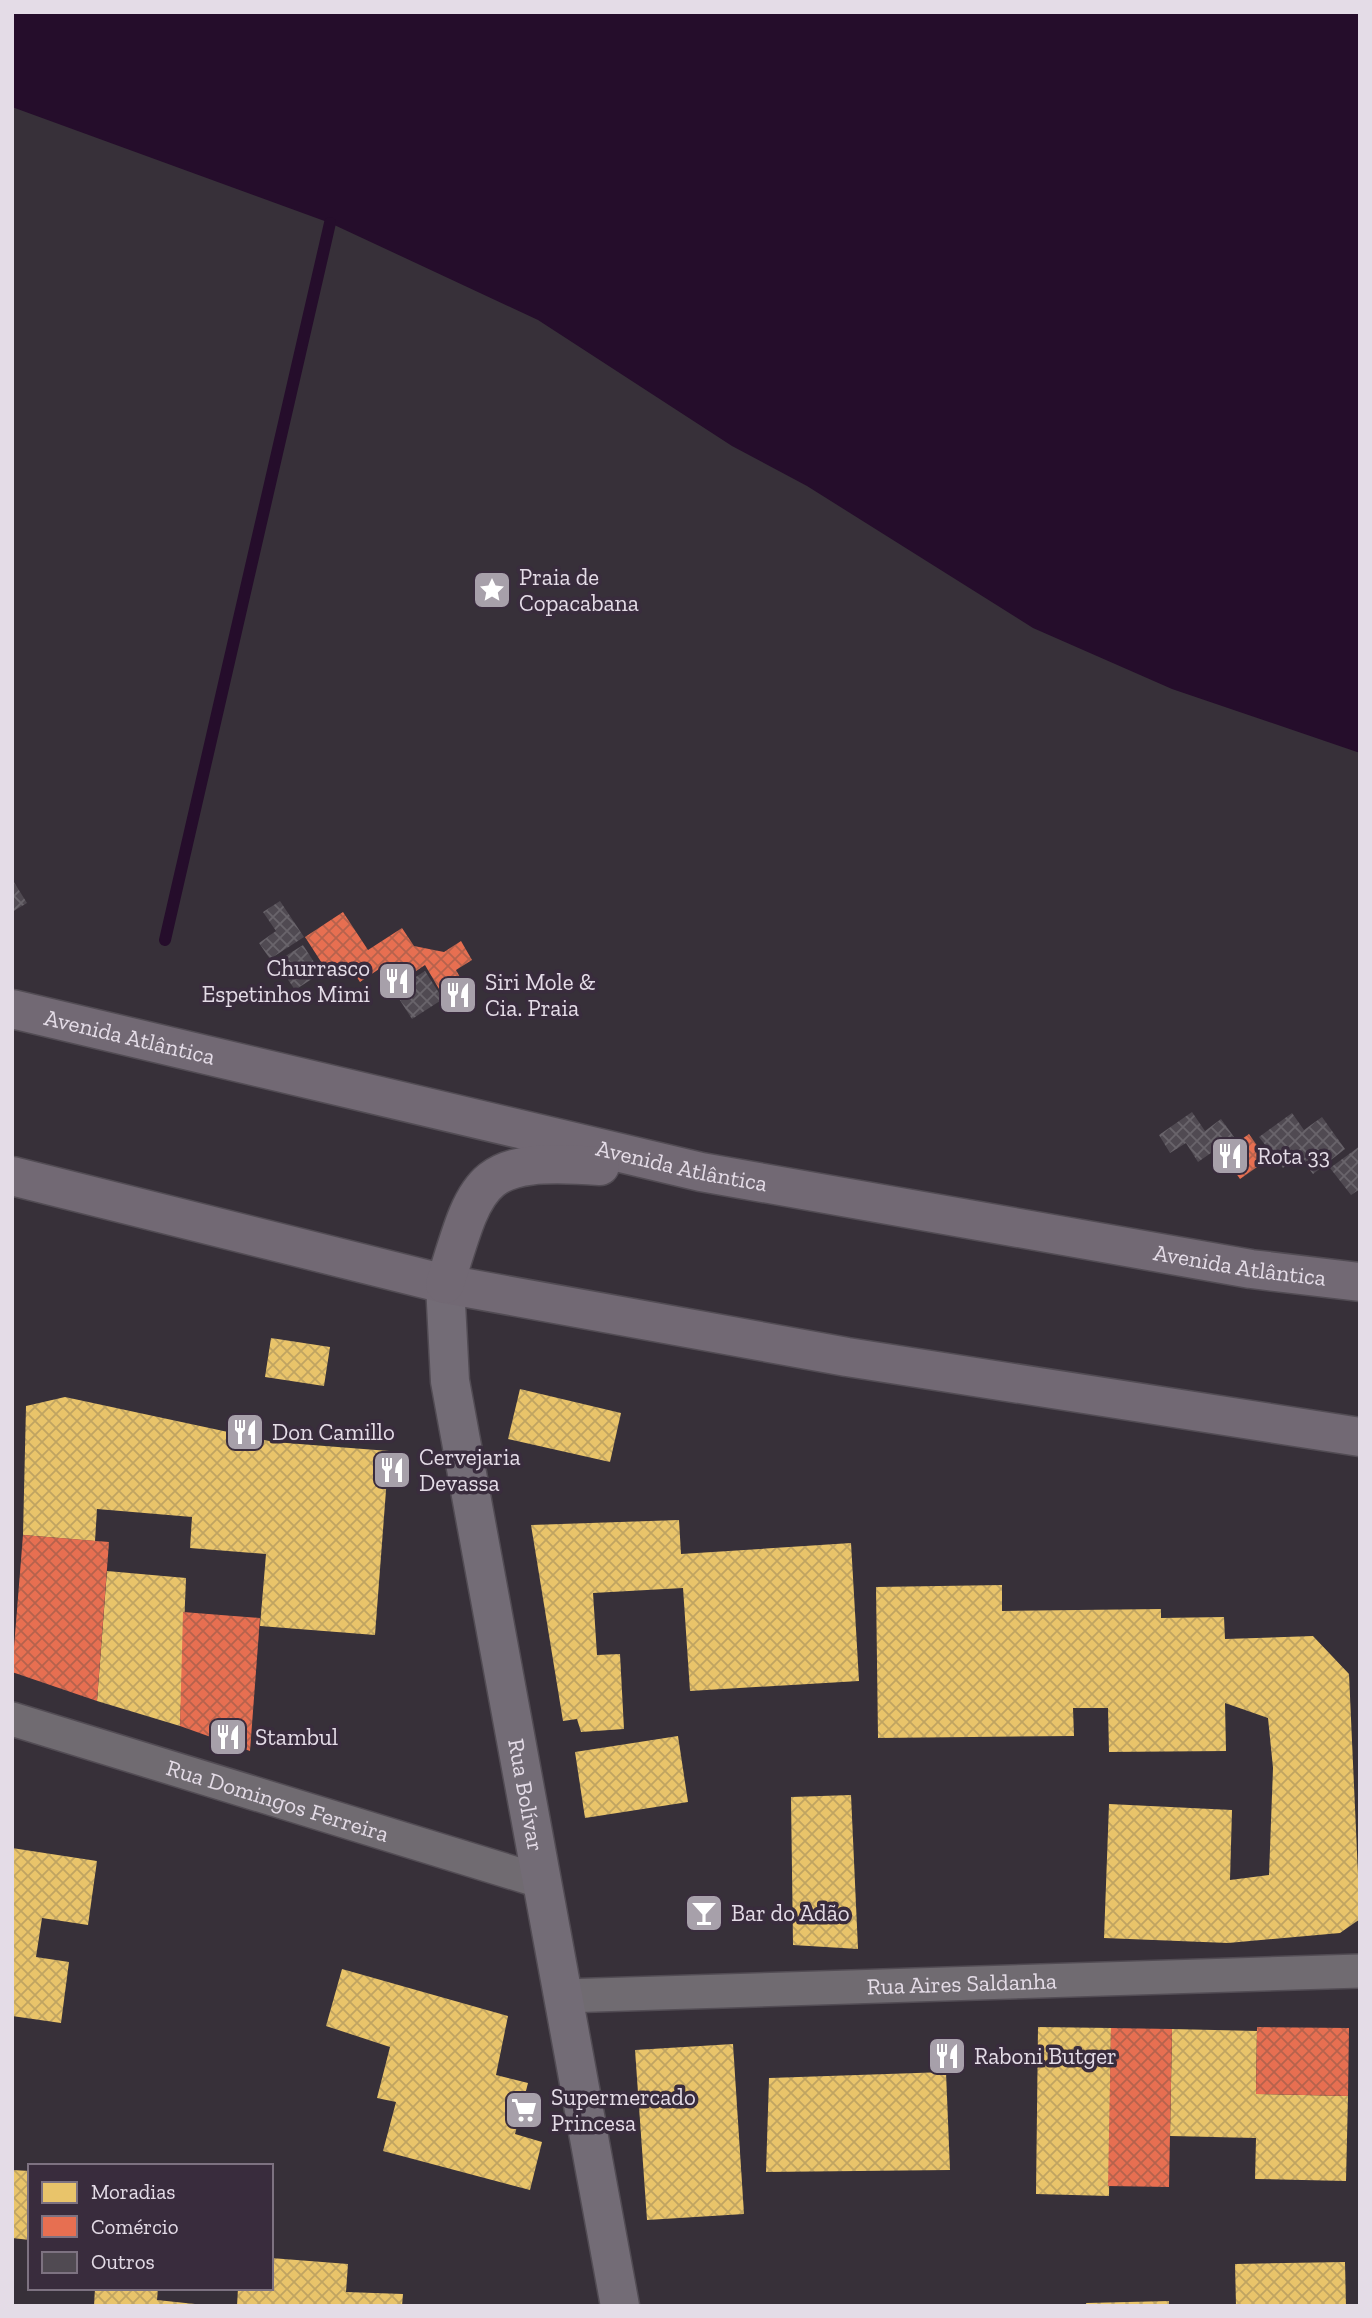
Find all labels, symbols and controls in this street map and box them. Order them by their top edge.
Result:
place label: Praia de Copacabana [519,563,639,617]
place icon: Praia de Copacabana [471,569,513,611]
place label: Churrasco Espetinhos Mimi [202,954,370,1008]
restaurant icon: Churrasco Espetinhos Mimi [376,960,418,1002]
place label: Siri Mole & Cia. Praia [485,968,596,1022]
restaurant icon: Siri Mole & Cia. Praia [437,974,479,1016]
street label: Avenida Atlântica [42,1003,218,1071]
street label: Avenida Atlântica [593,1134,770,1197]
restaurant icon: Rota 33 [1209,1135,1251,1177]
place label: Rota 33 [1257,1142,1330,1170]
street label: Avenida Atlântica [1151,1238,1328,1292]
restaurant icon: Don Camillo [224,1411,266,1453]
place label: Don Camillo [272,1418,395,1446]
place label: Cervejaria Devassa [419,1443,521,1497]
restaurant icon: Cervejaria Devassa [371,1449,413,1491]
restaurant icon: Stambul [207,1716,249,1758]
place label: Stambul [255,1723,338,1751]
street label: Rua Bolívar [502,1736,550,1854]
street label: Rua Domingos Ferreira [163,1753,392,1848]
bar icon: Bar do Adão [683,1892,725,1934]
place label: Bar do Adão [731,1899,850,1927]
street label: Rua Aires Saldanha [866,1967,1057,2000]
restaurant icon: Raboni Butger [926,2035,968,2077]
place label: Raboni Butger [974,2042,1117,2070]
place label: Supermercado Princesa [551,2083,696,2137]
supermarket icon: Supermercado Princesa [503,2089,545,2131]
legend [28,2164,273,2290]
text: Moradias [91,2179,176,2204]
text: Comércio [91,2214,179,2239]
text: Outros [91,2249,155,2274]

